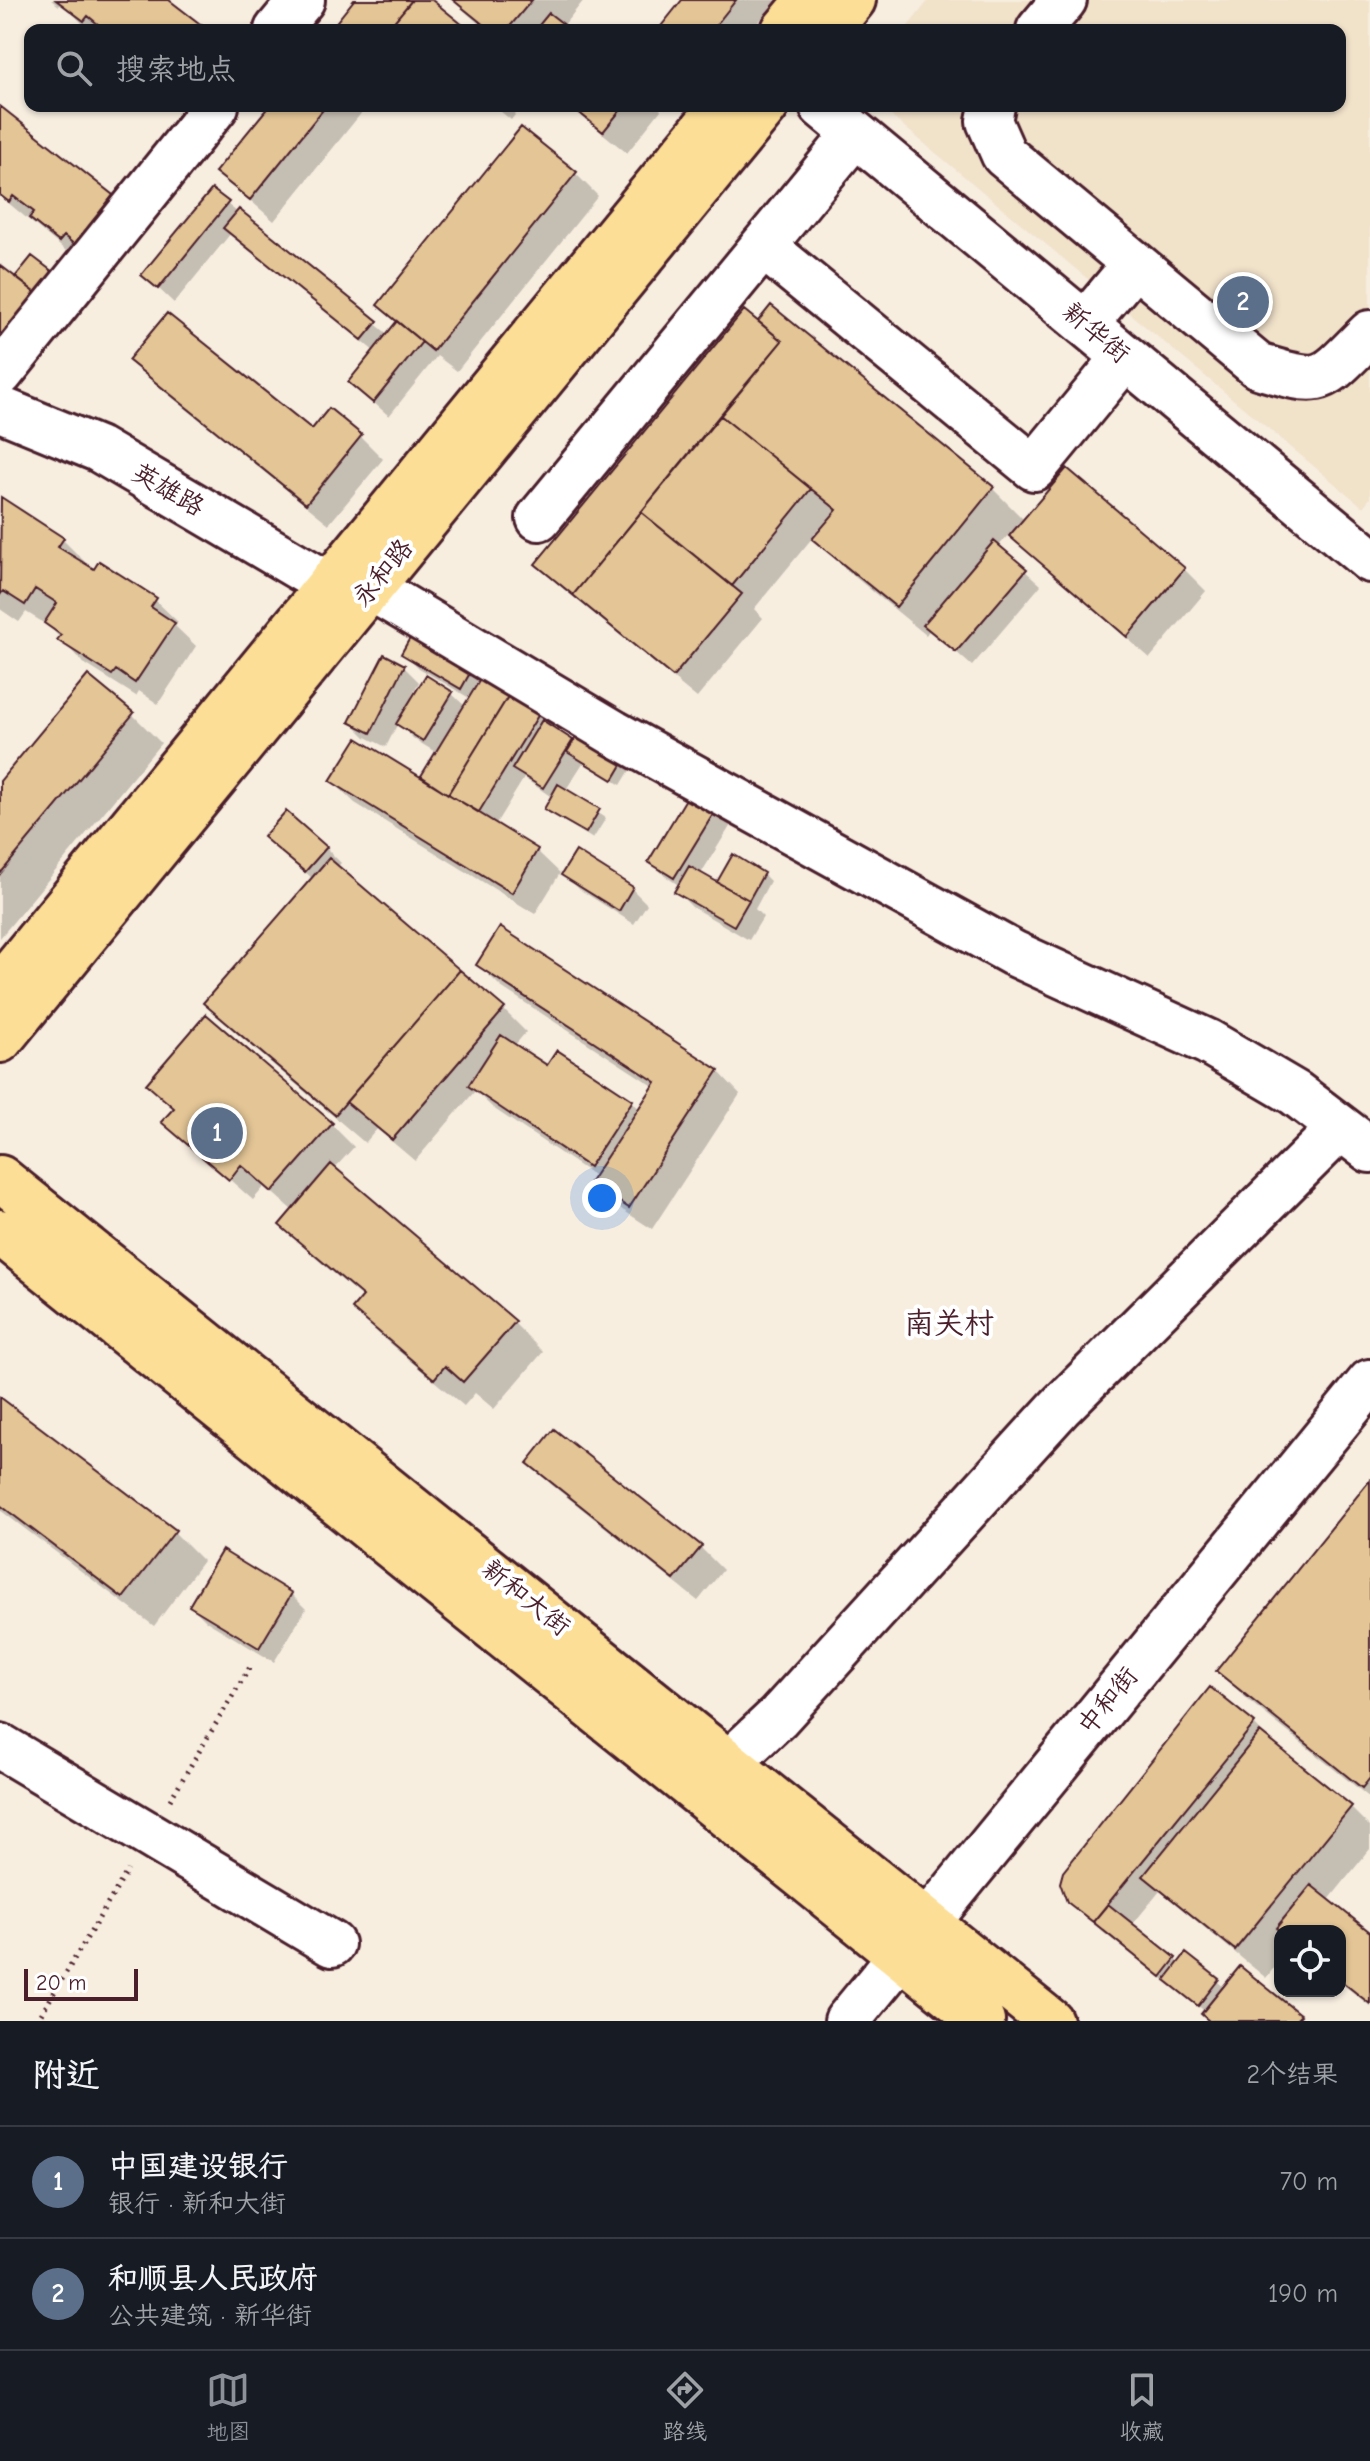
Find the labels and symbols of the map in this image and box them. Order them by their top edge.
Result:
pin: 2 [1217,272,1269,332]
street label: 新华街 [1056,296,1136,370]
street label: 英雄路 [127,458,209,522]
street label: 永和路 [347,533,419,613]
pin: 1 [191,1103,243,1163]
your location [582,1178,622,1218]
district label: 南关村 [904,1306,994,1341]
street label: 新和大街 [476,1554,576,1642]
street label: 中和街 [1072,1661,1144,1741]
scale bar [24,1965,138,2001]

